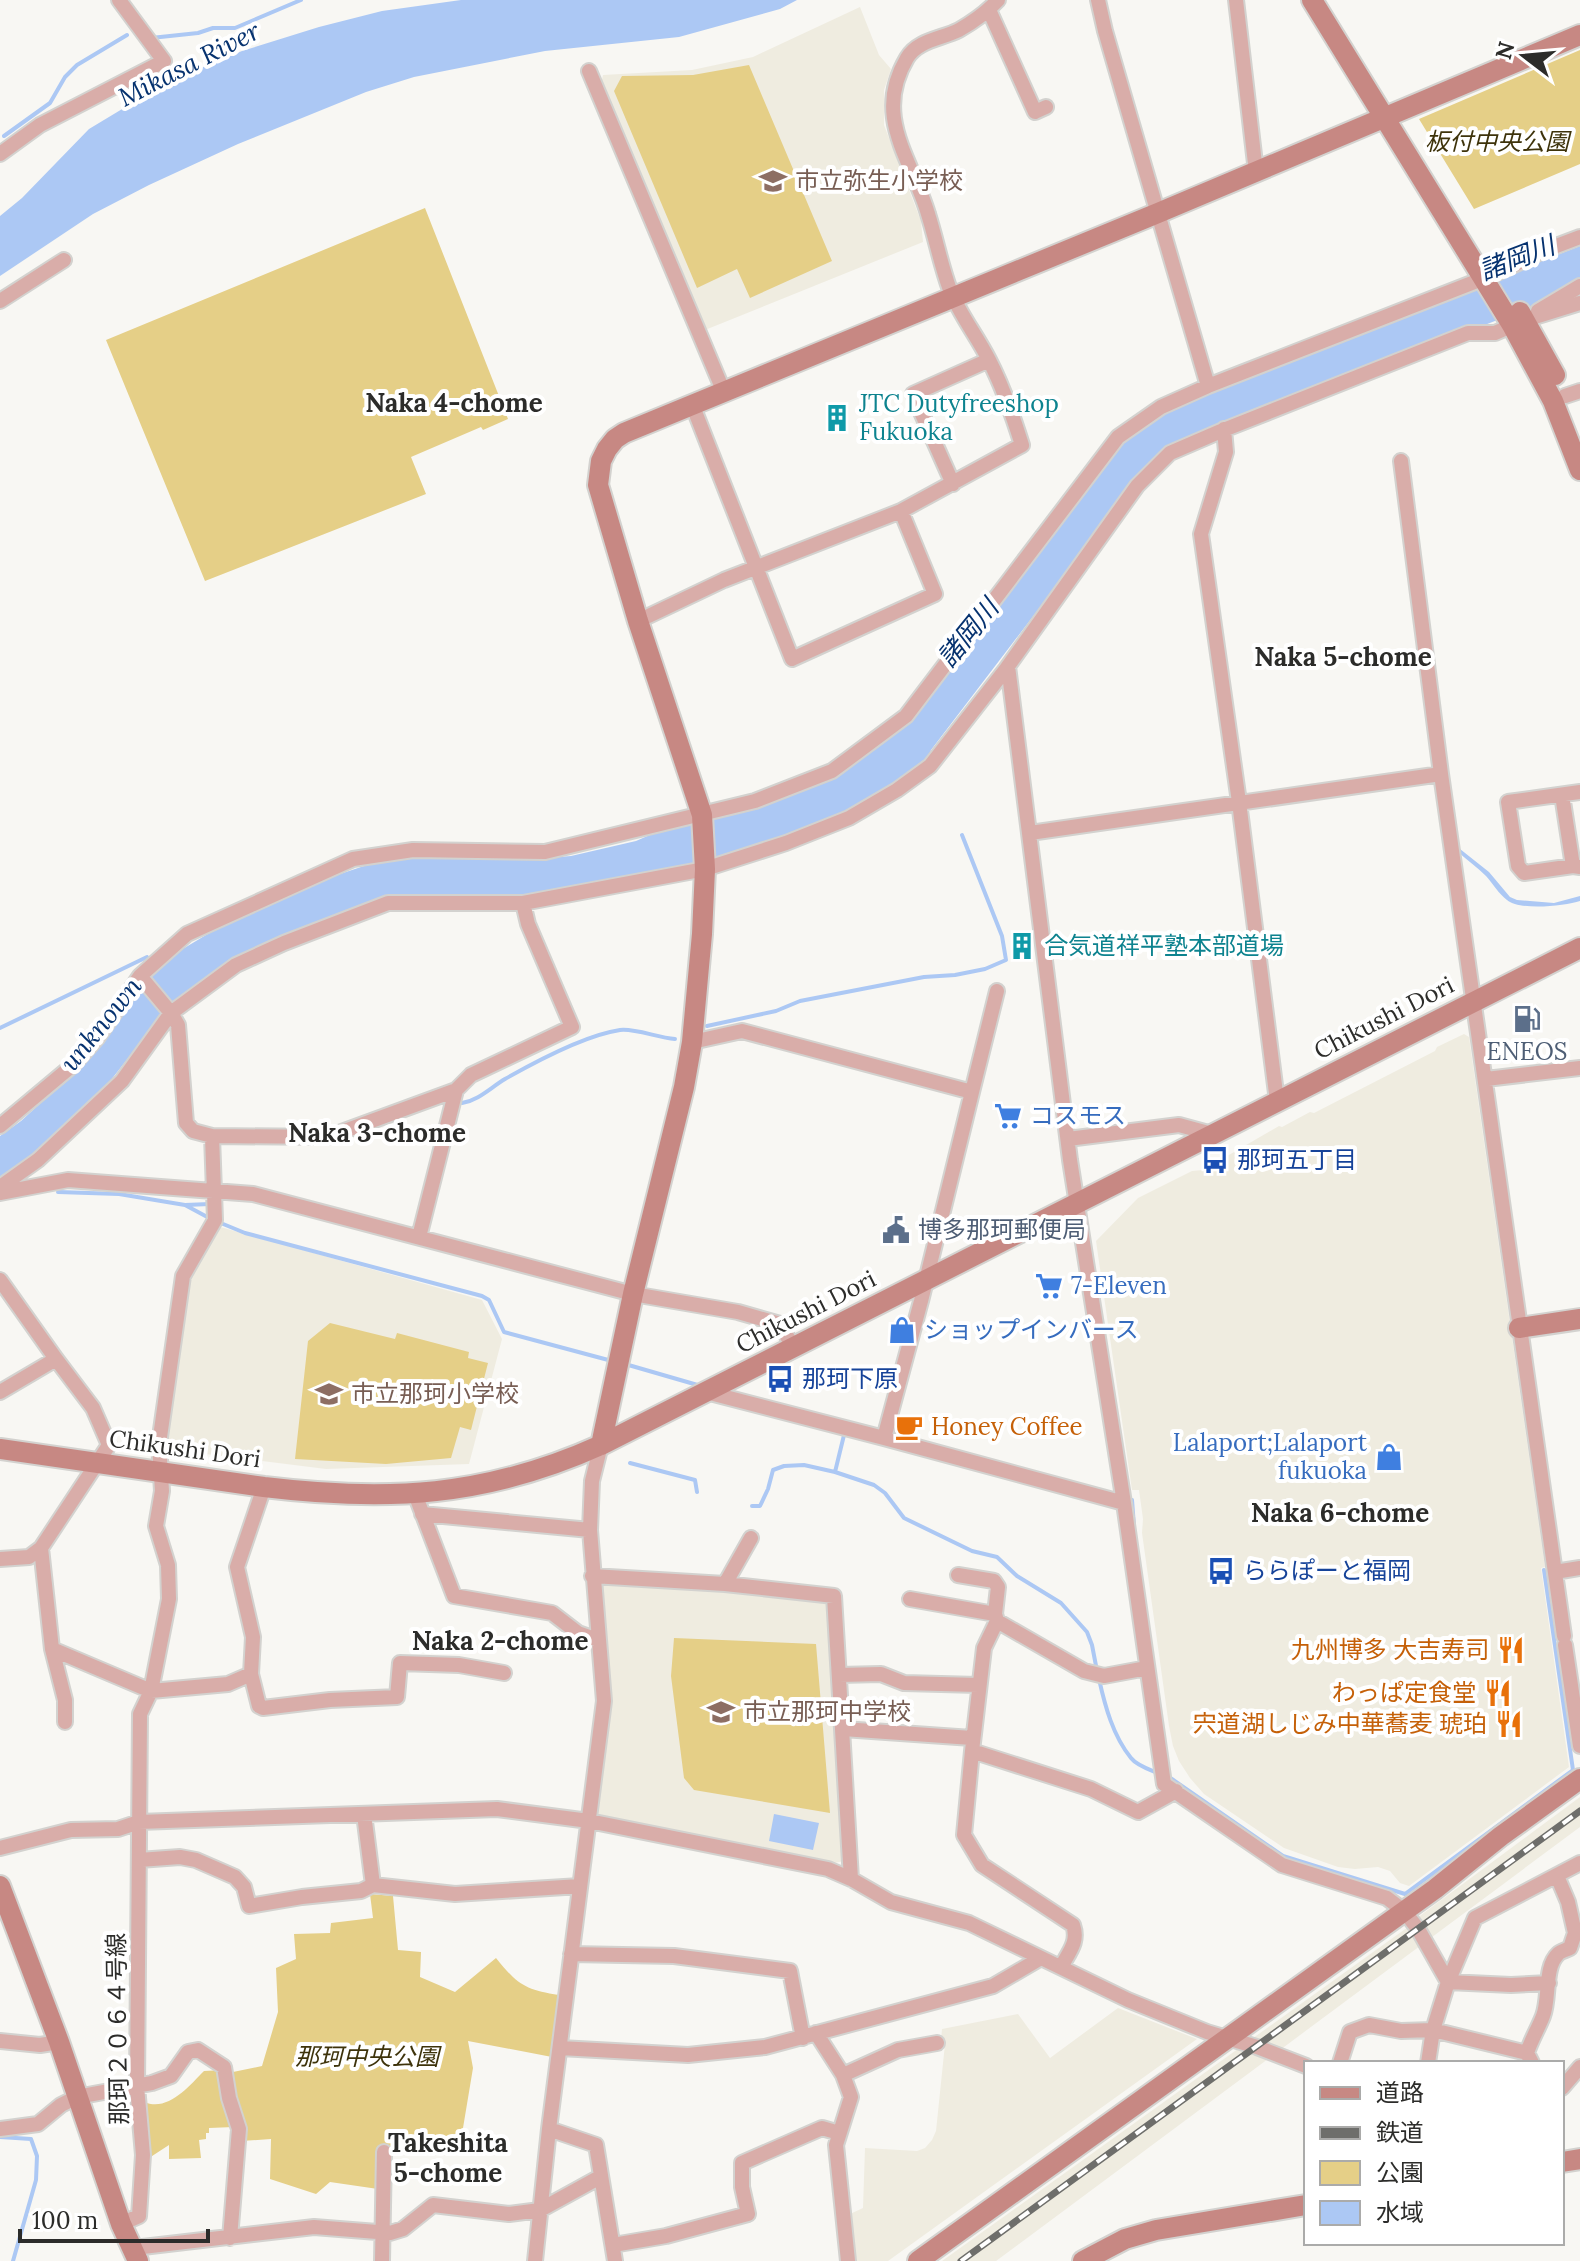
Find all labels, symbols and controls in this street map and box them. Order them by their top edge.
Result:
water label: Mikasa River [112,14,265,113]
north arrow [1484,16,1564,96]
text: N [1489,38,1521,63]
park label: 板付中央公園 [1425,126,1572,157]
place label: 市立弥生小学校 [795,165,963,196]
school or university icon: 市立弥生小学校 [758,166,788,196]
water label: 諸岡川 [1474,227,1562,287]
district label: Naka 4-chome [365,386,543,419]
place label: JTC Dutyfreeshop Fukuoka [858,388,1059,447]
building icon: JTC Dutyfreeshop Fukuoka [822,403,852,433]
water label: 諸岡川 [930,590,1007,673]
district label: Naka 5-chome [1254,640,1432,673]
place label: 合気道祥平塾本部道場 [1044,930,1284,961]
building icon: 合気道祥平塾本部道場 [1007,931,1037,961]
street label: Chikushi Dori [1309,969,1459,1066]
water label: unknown [53,970,148,1077]
fuel station icon: ENEOS [1512,1004,1542,1034]
place label: ENEOS [1487,1036,1567,1067]
place label: コスモス [1030,1100,1126,1131]
supermarket icon: コスモス [993,1101,1023,1131]
district label: Naka 3-chome [288,1116,466,1149]
place label: 那珂五丁目 [1237,1144,1357,1175]
bus stop icon: 那珂五丁目 [1200,1145,1230,1175]
place label: 博多那珂郵便局 [918,1214,1086,1245]
public building icon: 博多那珂郵便局 [881,1215,911,1245]
street label: Chikushi Dori [731,1263,881,1360]
place label: 7-Eleven [1071,1270,1167,1301]
supermarket icon: 7-Eleven [1034,1271,1064,1301]
place label: ショップインバース [924,1314,1139,1345]
shop icon: ショップインバース [887,1315,917,1345]
place label: 那珂下原 [802,1363,898,1394]
bus stop icon: 那珂下原 [765,1364,795,1394]
place label: 市立那珂小学校 [351,1378,519,1409]
school or university icon: 市立那珂小学校 [314,1379,344,1409]
place label: Honey Coffee [931,1411,1083,1442]
cafe icon: Honey Coffee [894,1412,924,1442]
street label: Chikushi Dori [107,1423,263,1474]
place label: Lalaport;Lalaport fukuoka [1173,1427,1368,1486]
shop icon: Lalaport;Lalaport fukuoka [1374,1442,1404,1472]
district label: Naka 6-chome [1251,1496,1429,1529]
place label: ららぽーと福岡 [1243,1555,1411,1586]
bus stop icon: ららぽーと福岡 [1206,1556,1236,1586]
district label: Naka 2-chome [412,1624,588,1657]
place label: 九州博多 大吉寿司 [1291,1634,1489,1665]
restaurant icon: 九州博多 大吉寿司 [1496,1635,1526,1665]
place label: わっぱ定食堂 [1332,1677,1476,1708]
restaurant icon: わっぱ定食堂 [1483,1678,1513,1708]
place label: 市立那珂中学校 [743,1696,911,1727]
school or university icon: 市立那珂中学校 [706,1697,736,1727]
place label: 宍道湖しじみ中華蕎麦 琥珀 [1193,1708,1487,1739]
restaurant icon: 宍道湖しじみ中華蕎麦 琥珀 [1494,1709,1524,1739]
street label: 那珂２０６４号線 [100,1933,135,2125]
park label: 那珂中央公園 [295,2041,442,2072]
legend [1304,2061,1564,2245]
text: 道路 [1376,2077,1424,2108]
text: 鉄道 [1376,2117,1424,2148]
district label: Takeshita 5-chome [388,2126,508,2189]
text: 公園 [1376,2157,1424,2188]
scale bar [20,2193,208,2243]
text: 水域 [1376,2197,1424,2228]
text: 100 m [32,2205,98,2236]

